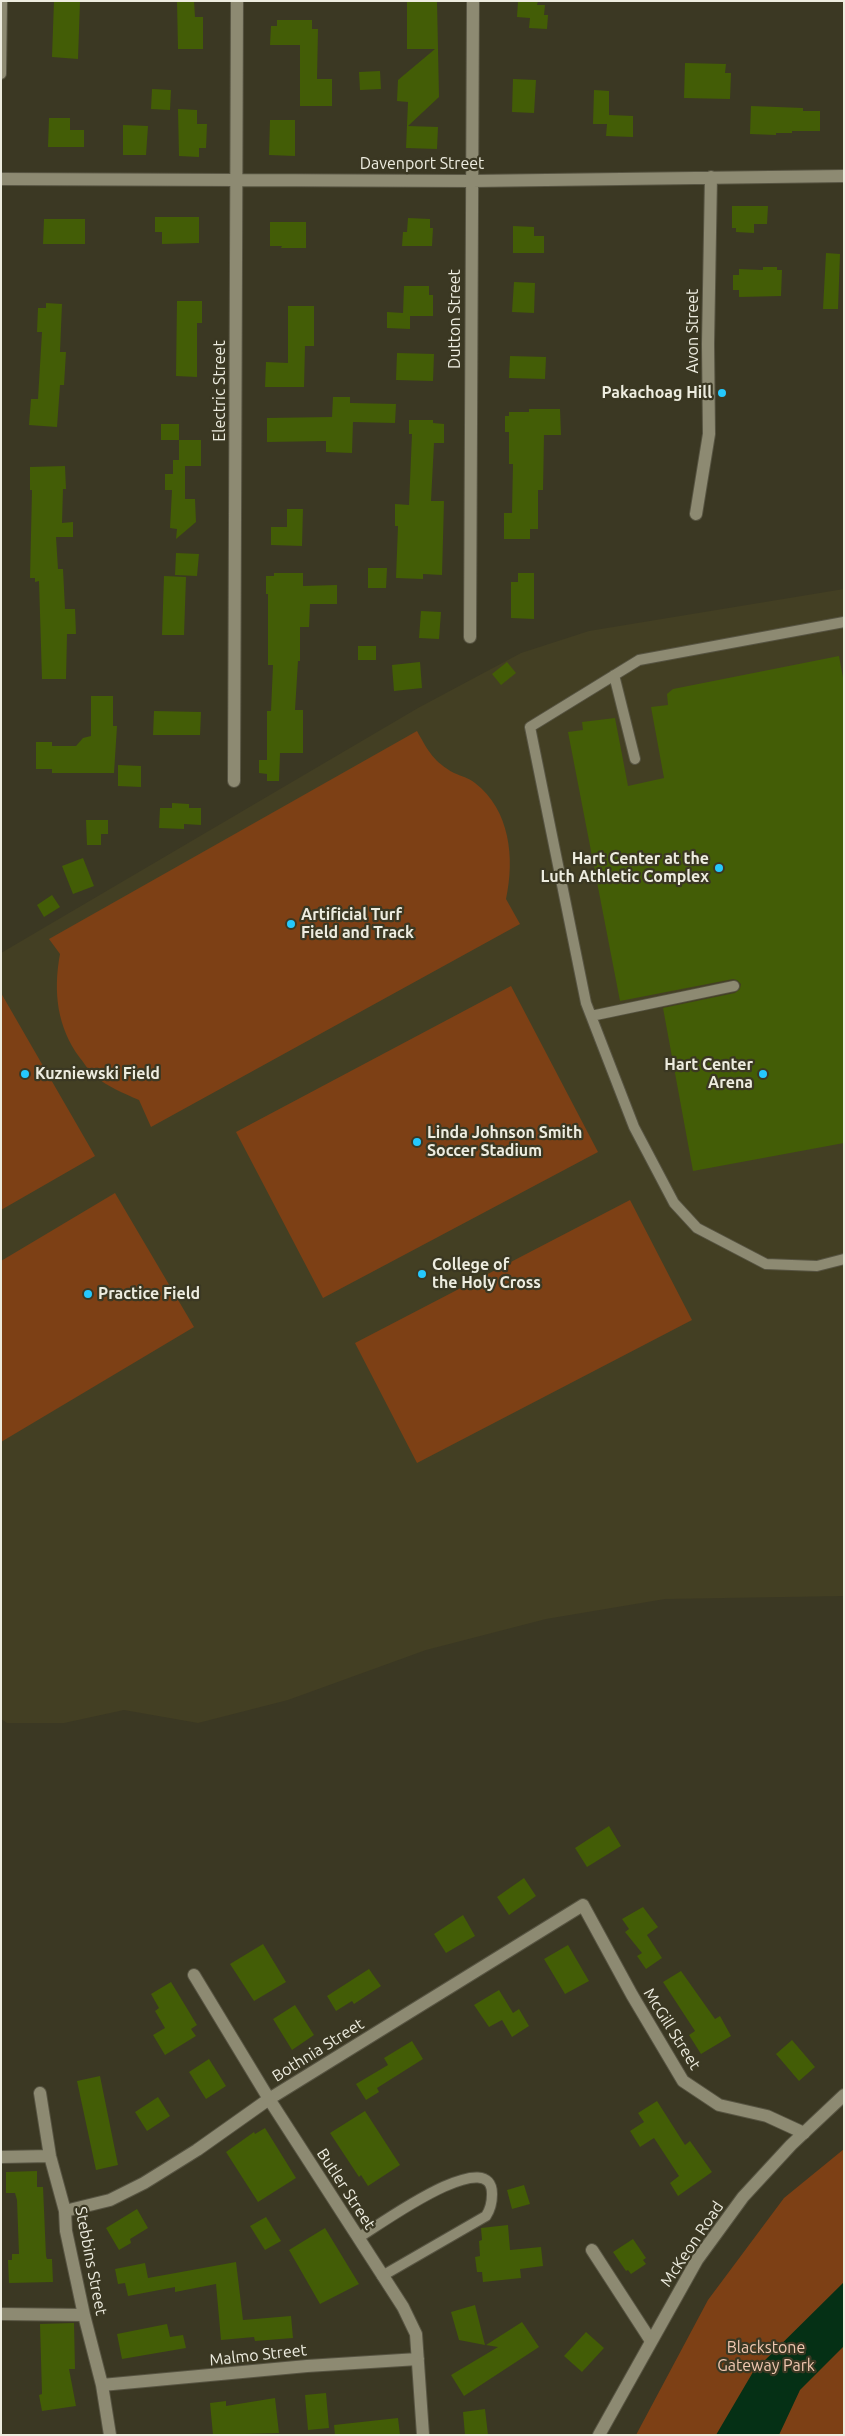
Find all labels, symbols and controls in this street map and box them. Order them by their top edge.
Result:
street label: Davenport Street [360,154,484,174]
street label: Dutton Street [445,269,465,369]
street label: Avon Street [683,289,703,373]
street label: Electric Street [210,340,230,442]
place label: Pakachoag Hill [601,383,712,403]
marker: Pakachoag Hill [716,387,728,399]
place label: Hart Center at the Luth Athletic Complex [540,849,709,887]
marker: Hart Center at the Luth Athletic Complex [713,862,725,874]
place label: Artificial Turf Field and Track [301,905,414,943]
marker: Artificial Turf Field and Track [285,918,297,930]
place label: Hart Center Arena [664,1055,753,1093]
place label: Kuzniewski Field [35,1064,160,1084]
marker: Kuzniewski Field [19,1068,31,1080]
marker: Hart Center Arena [757,1068,769,1080]
place label: Linda Johnson Smith Soccer Stadium [427,1123,582,1161]
marker: Linda Johnson Smith Soccer Stadium [411,1136,423,1148]
place label: College of the Holy Cross [432,1255,541,1293]
marker: College of the Holy Cross [416,1268,428,1280]
place label: Practice Field [98,1284,200,1304]
marker: Practice Field [82,1288,94,1300]
street label: McGill Street [639,1985,705,2073]
street label: Bothnia Street [269,2014,367,2086]
street label: Butler Street [313,2145,379,2233]
street label: McKeon Road [656,2198,728,2290]
street label: Stebbins Street [71,2205,111,2317]
park label: Blackstone Gateway Park [717,2338,815,2376]
street label: Malmo Street [208,2340,308,2370]

